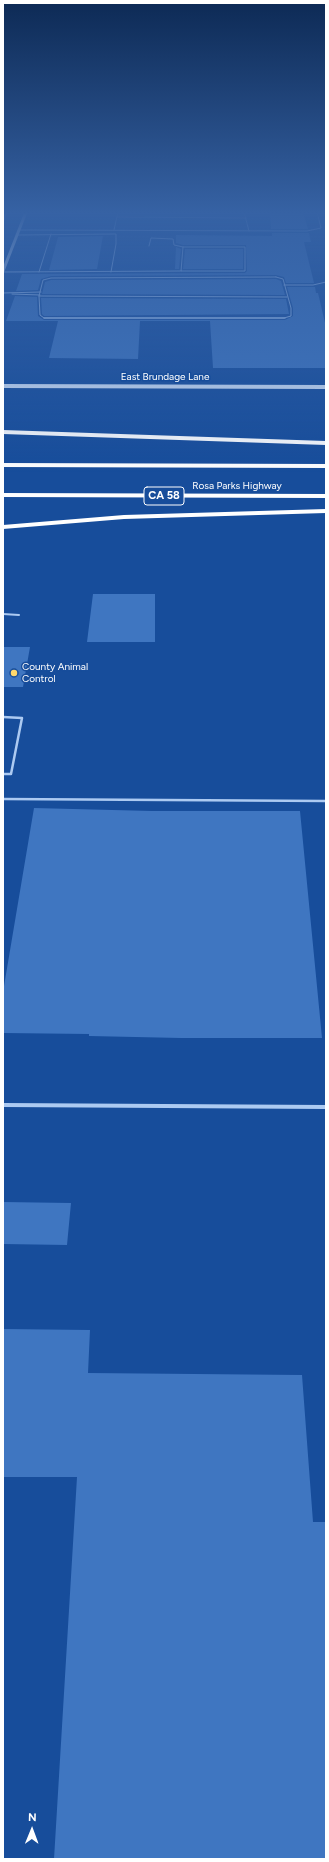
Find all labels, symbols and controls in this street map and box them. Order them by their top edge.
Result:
street label: East Brundage Lane [121,371,209,383]
street label: Rosa Parks Highway [192,480,282,492]
road number: CA 58 [144,487,184,505]
place label: County Animal Control [22,661,88,684]
marker: County Animal Control [9,668,19,678]
north arrow [12,1810,52,1850]
text: N [28,1811,37,1824]

